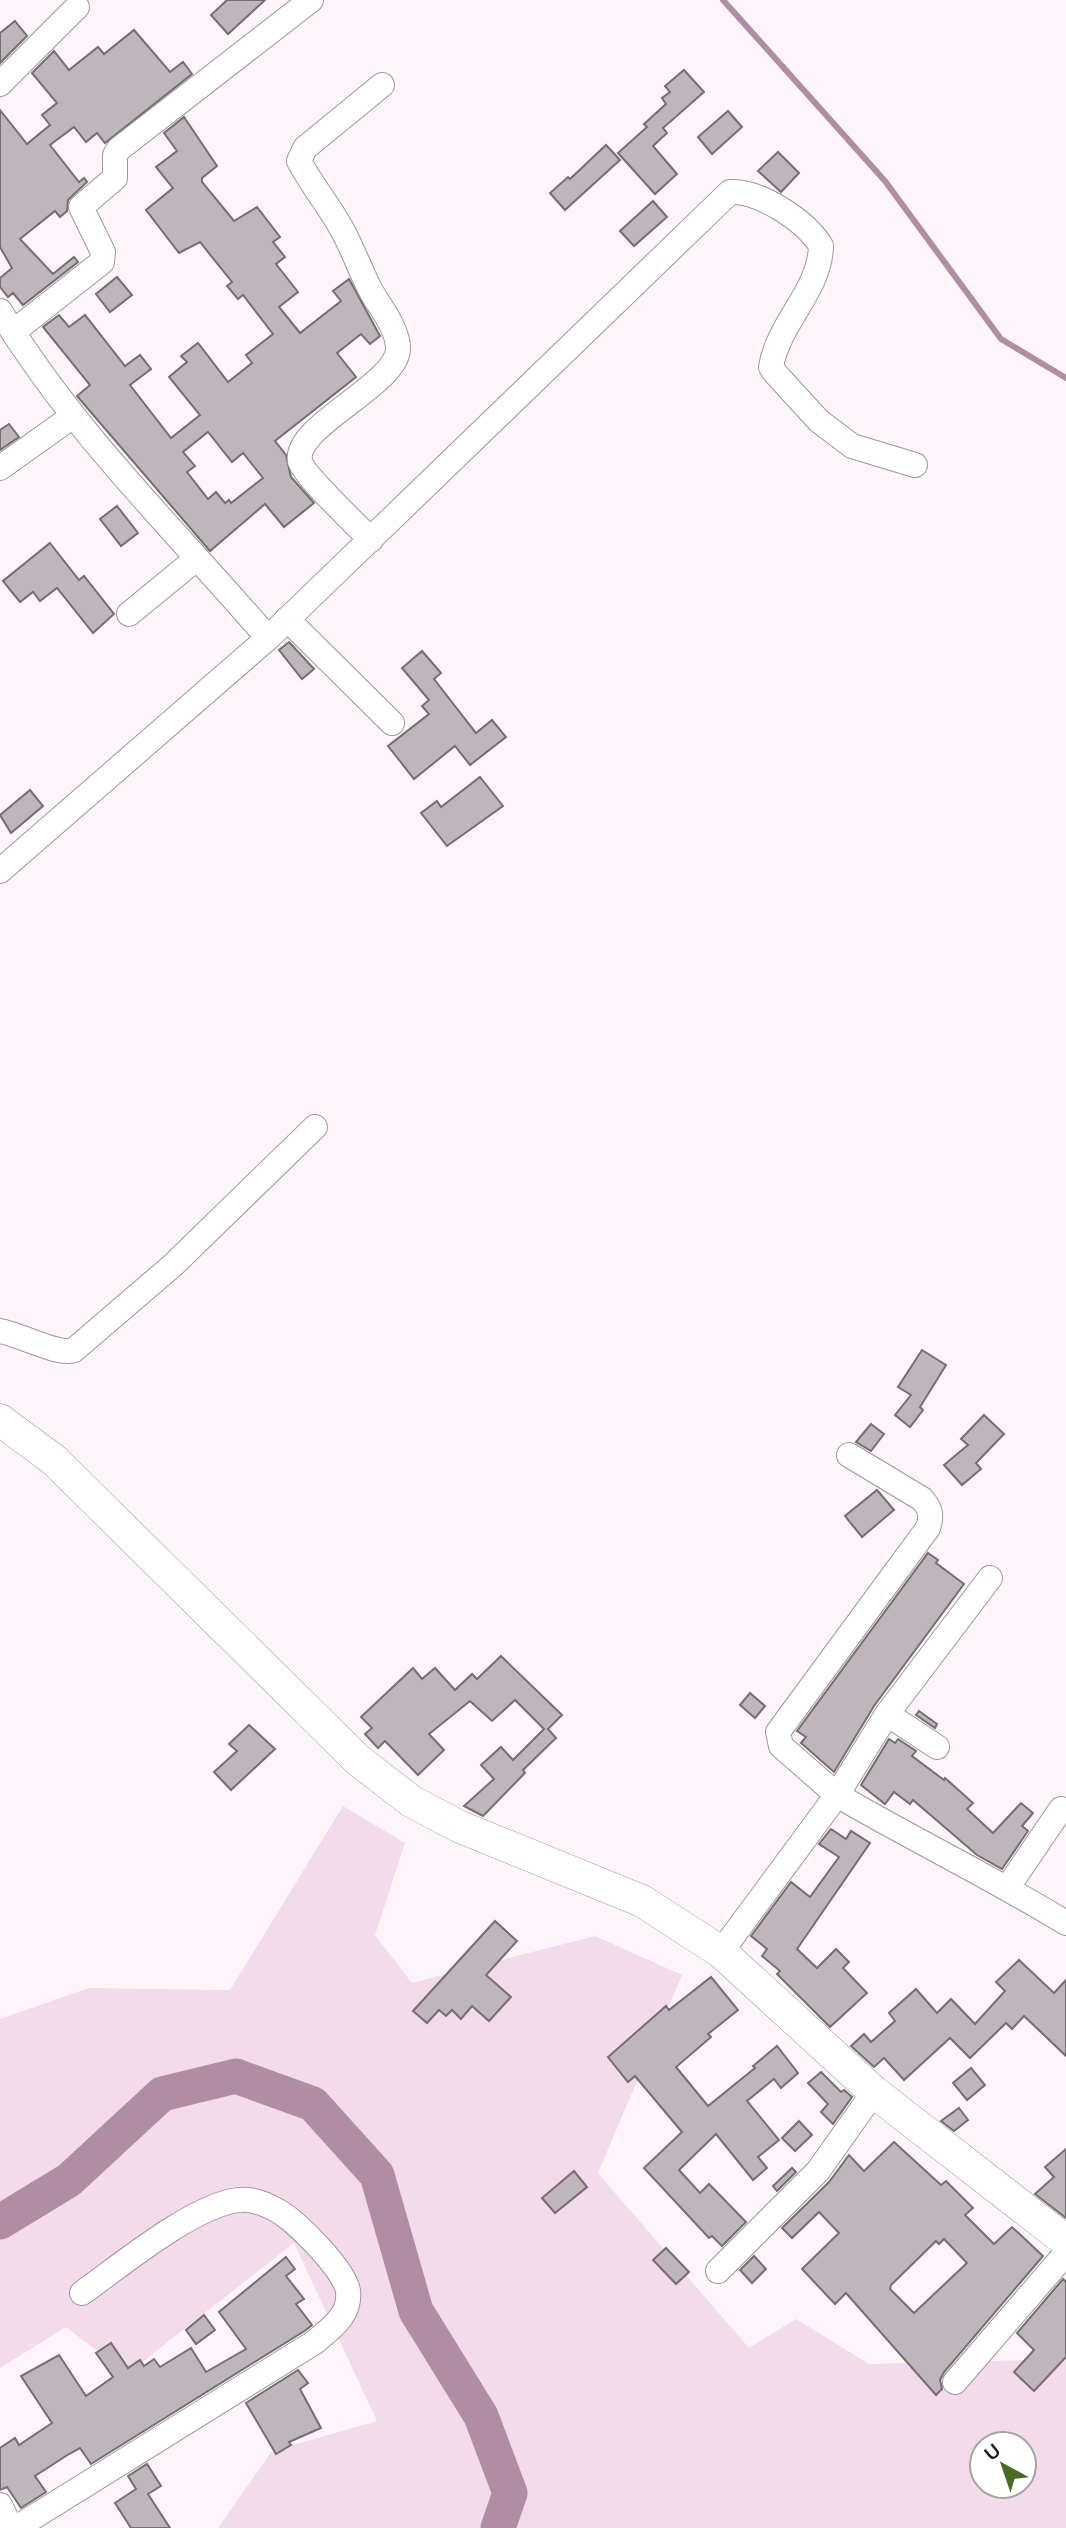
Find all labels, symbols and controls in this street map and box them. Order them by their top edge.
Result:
north arrow [968,2430,1038,2500]
text: U [979,2438,1005,2466]

